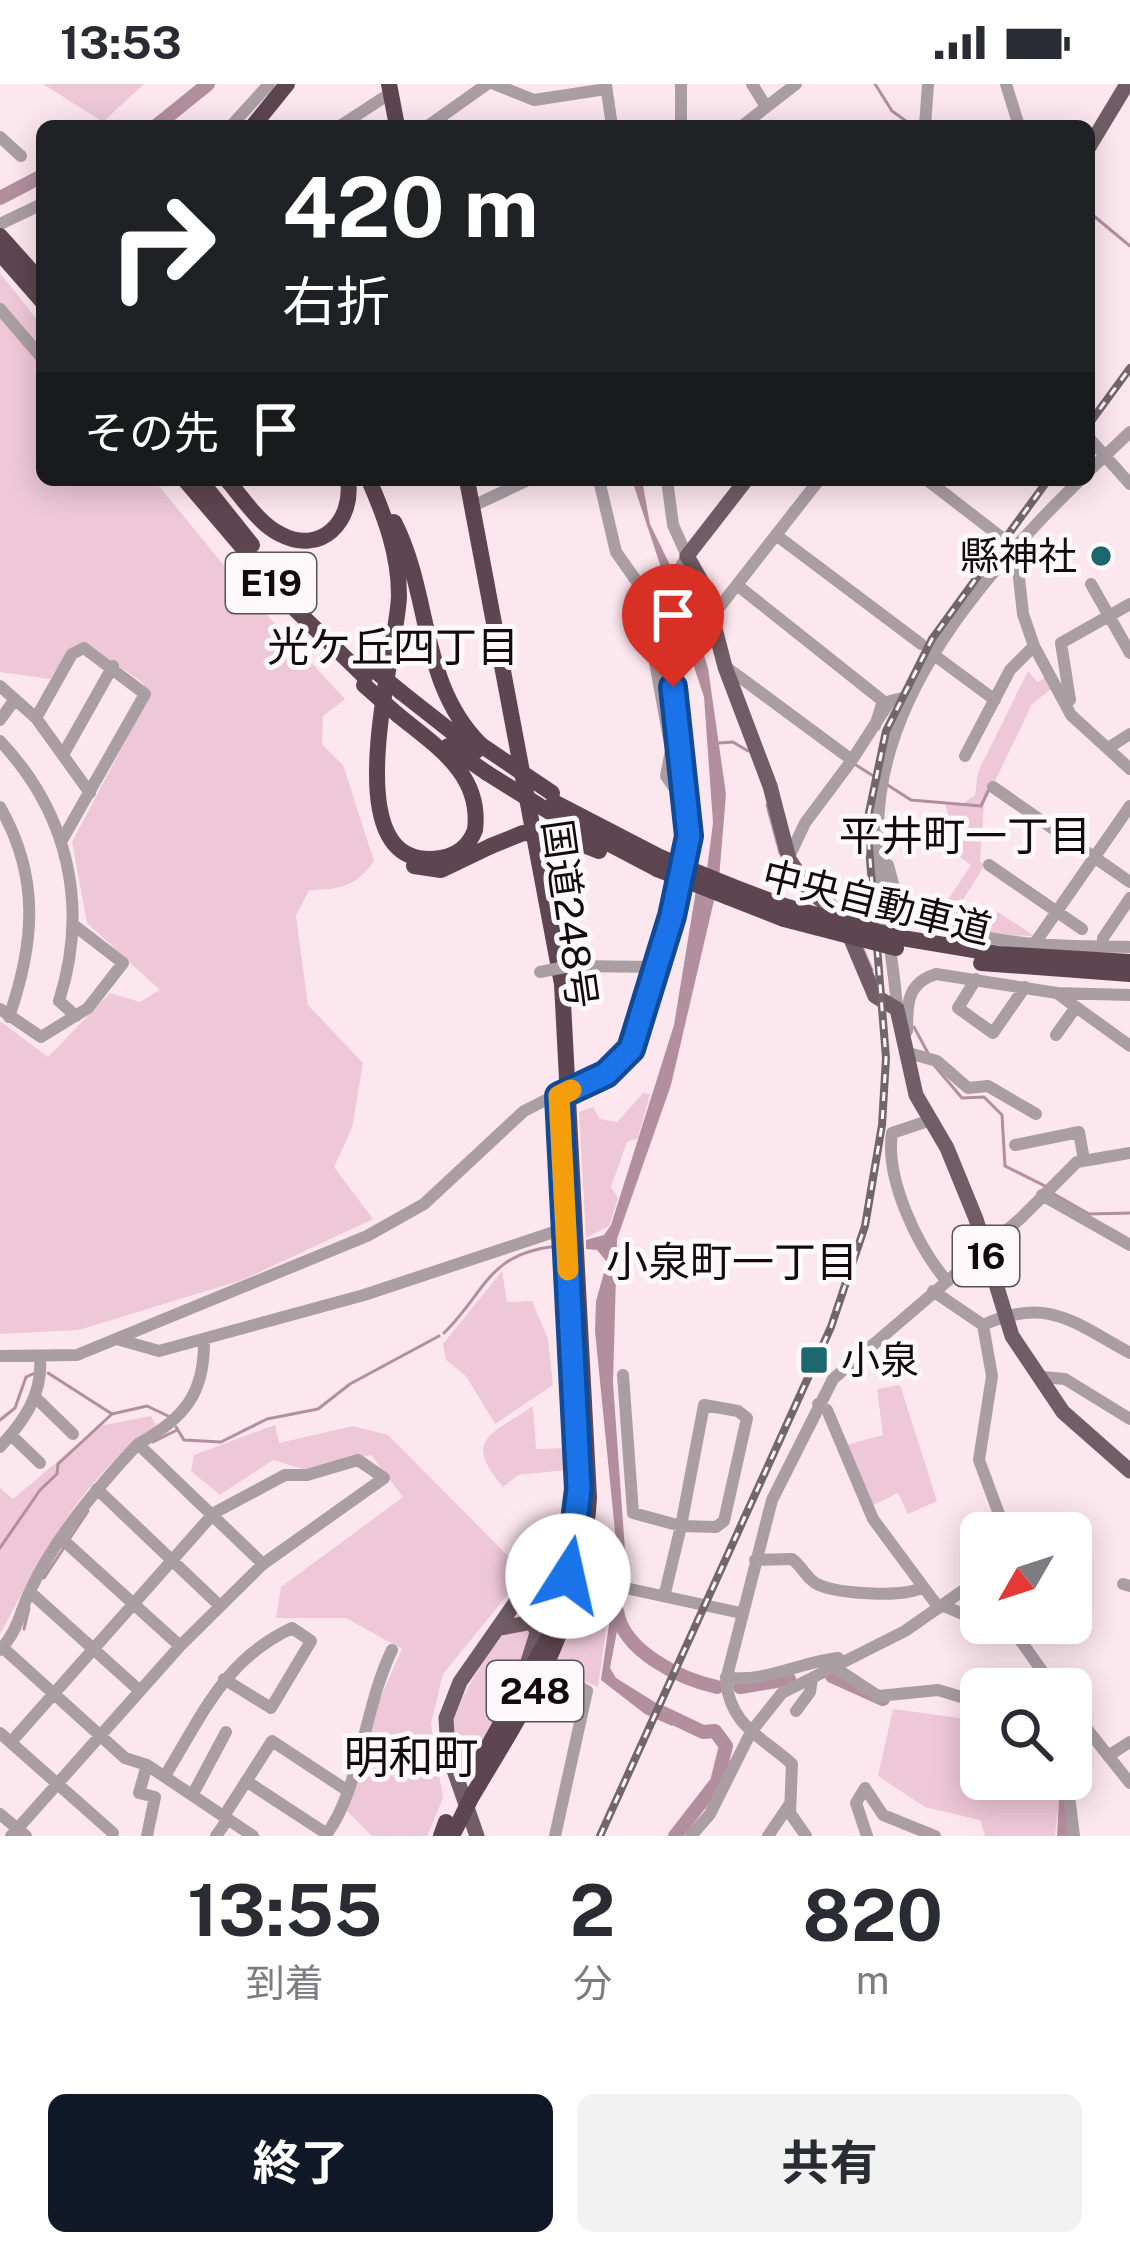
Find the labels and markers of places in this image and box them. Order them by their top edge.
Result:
place label: 縣神社 [960,533,1077,579]
marker: 縣神社 [1088,543,1114,569]
pin [622,564,724,687]
place label: 小泉 [841,1337,919,1383]
marker: 小泉 [798,1344,830,1376]

